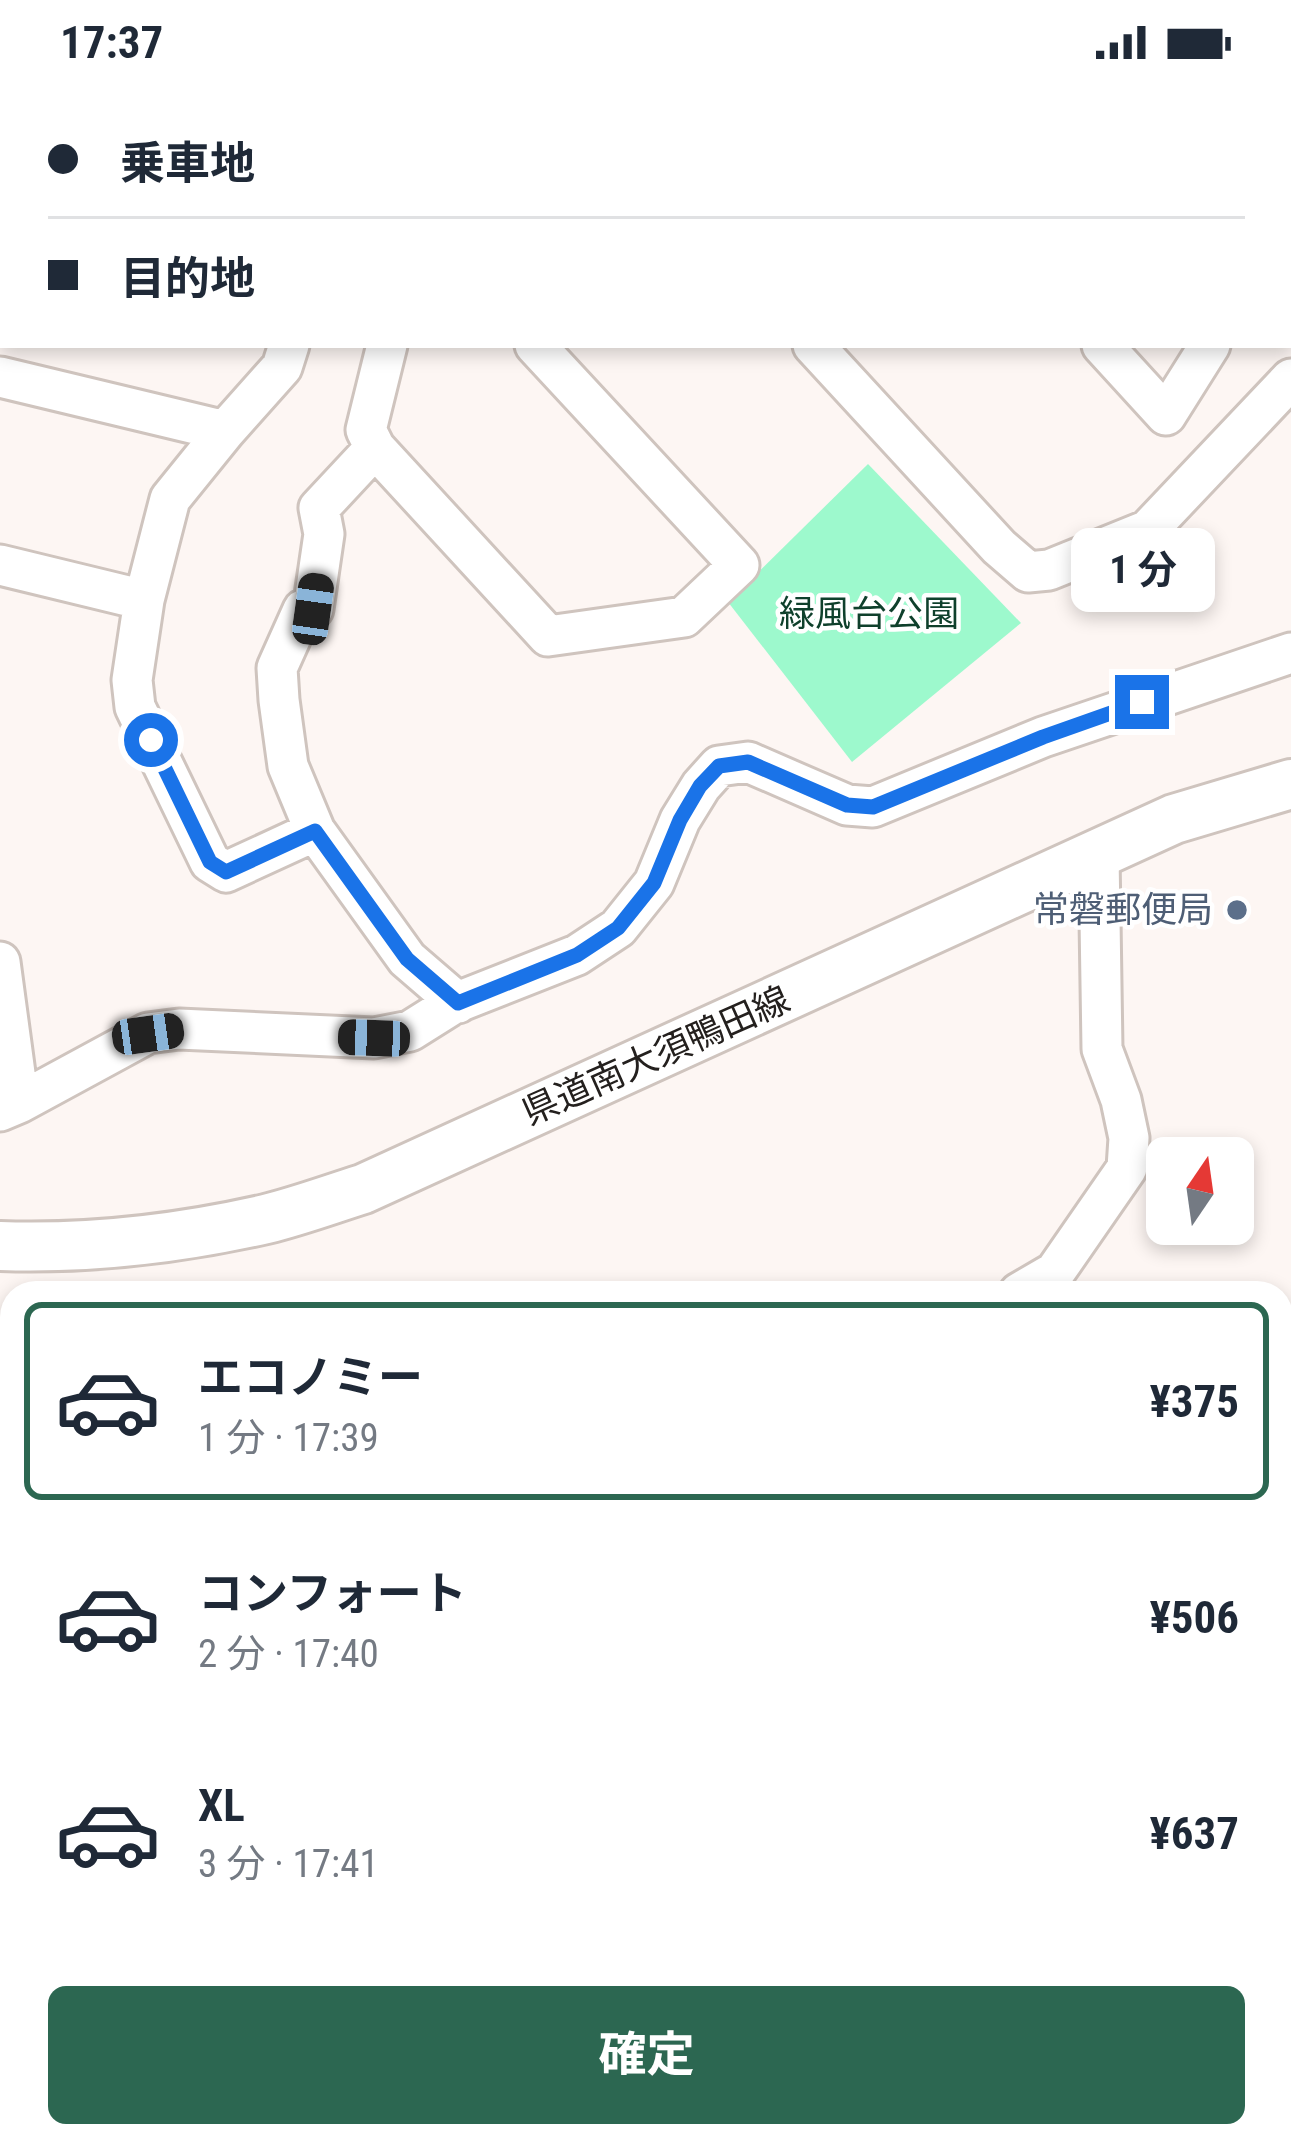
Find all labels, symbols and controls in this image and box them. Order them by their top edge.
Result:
text: 17:37 [60,16,163,69]
text: 乗車地 [120,137,255,190]
text: 目的地 [120,252,255,305]
callout: 1 分 [1070,528,1214,612]
text: 1 分 [1109,547,1177,593]
car [290,571,336,647]
park label: 緑風台公園 [779,593,959,635]
route end [1115,675,1169,729]
route start [124,713,178,767]
place label: 常磐郵便局 [1033,889,1213,931]
marker: 常磐郵便局 [1224,897,1250,923]
street label: 県道南大須鴨田線 [516,978,796,1134]
car [110,1011,186,1057]
car [337,1019,411,1057]
north arrow [1146,1137,1254,1245]
map controls [1146,1137,1254,1245]
icon: car [54,1347,162,1455]
text: エコノミー [198,1351,423,1404]
text: ¥375 [1149,1375,1239,1428]
text: 1 分 · 17:39 [198,1415,379,1461]
icon: car [54,1563,162,1671]
text: コンフォート [198,1567,467,1620]
text: ¥506 [1149,1591,1239,1644]
text: 2 分 · 17:40 [198,1631,379,1677]
icon: car [54,1779,162,1887]
text: XL [198,1779,245,1832]
text: ¥637 [1149,1807,1239,1860]
text: 3 分 · 17:41 [198,1841,379,1887]
button: 確定 [48,1986,1245,2124]

